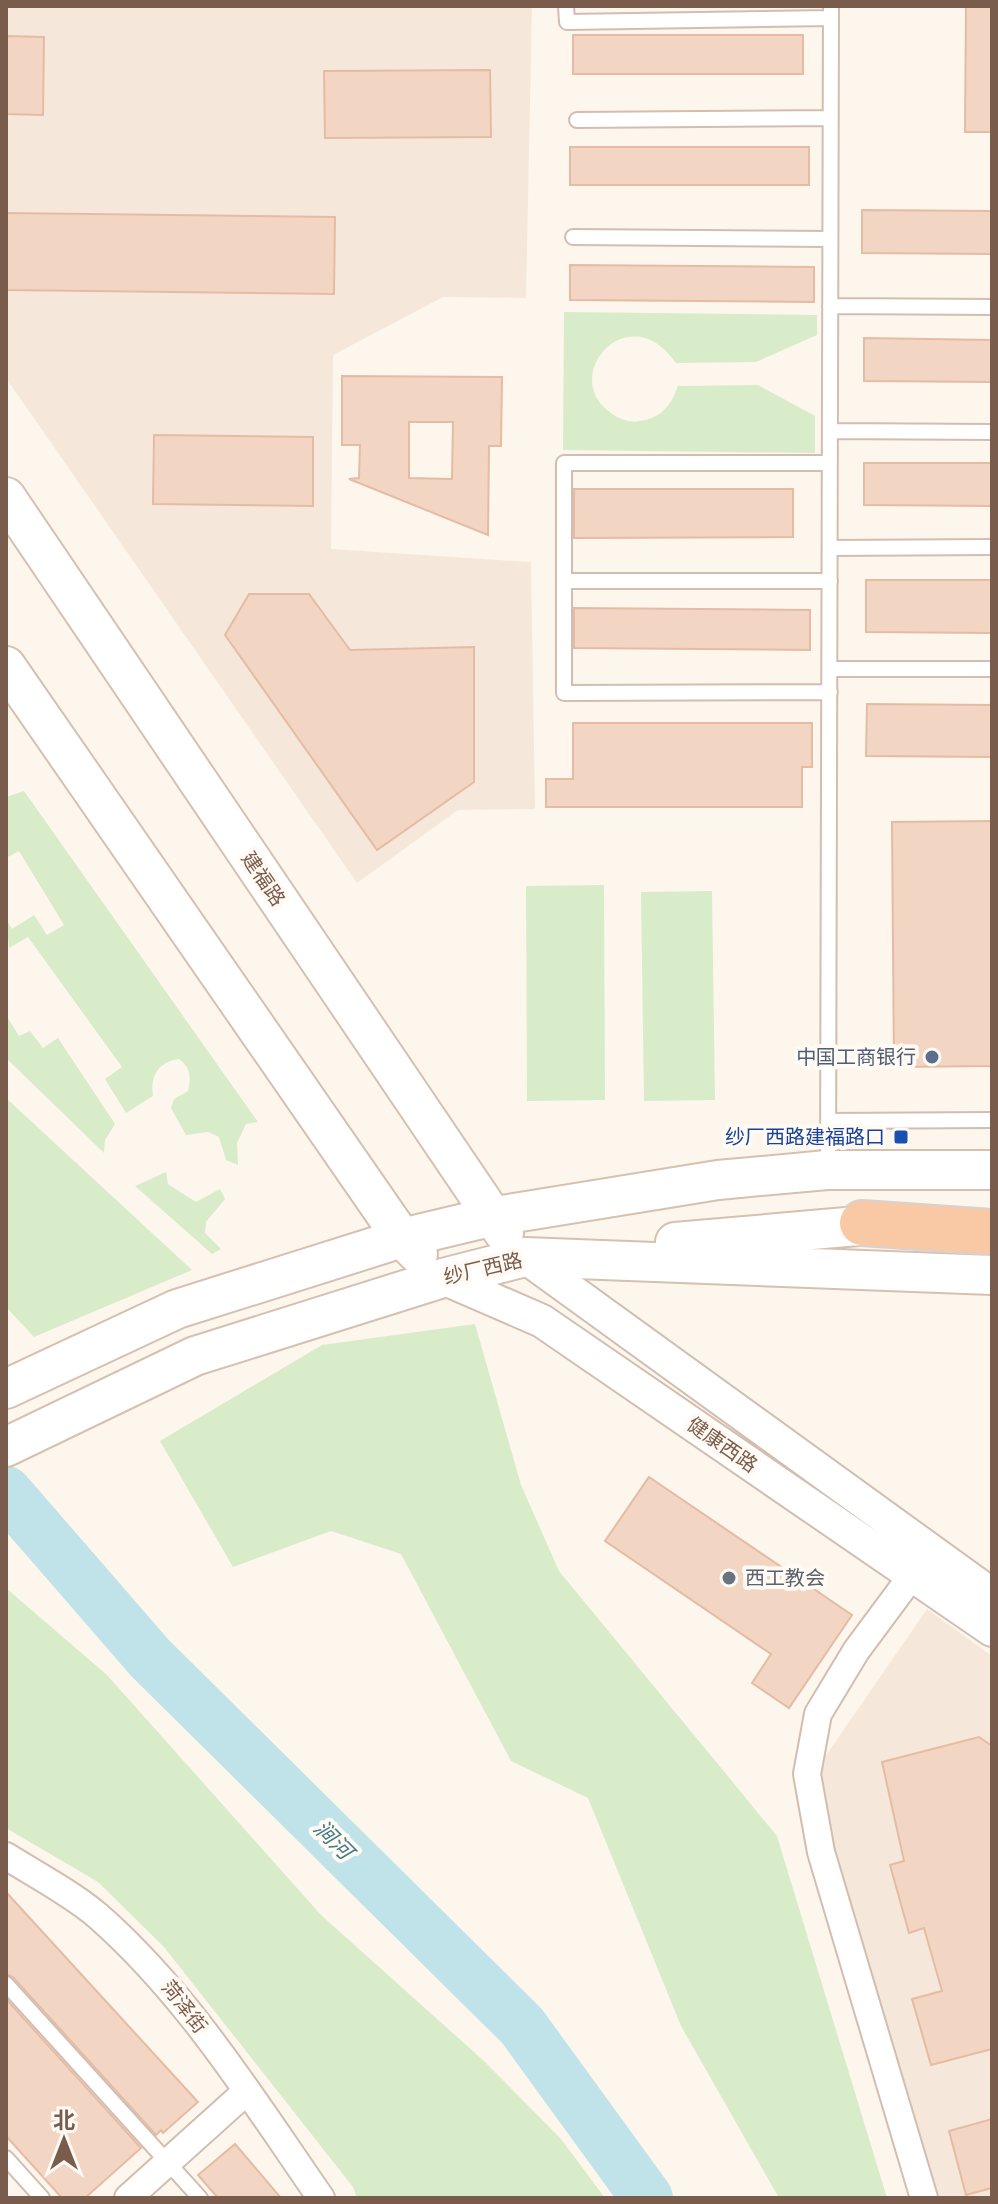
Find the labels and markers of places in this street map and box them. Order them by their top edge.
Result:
place label: 中国工商银行 [796,1044,916,1071]
marker: 中国工商银行 [923,1048,941,1066]
place label: 纱厂西路建福路口 [725,1124,885,1151]
marker: 纱厂西路建福路口 [892,1128,910,1146]
place label: 西工教会 [745,1565,825,1592]
marker: 西工教会 [720,1569,738,1587]

